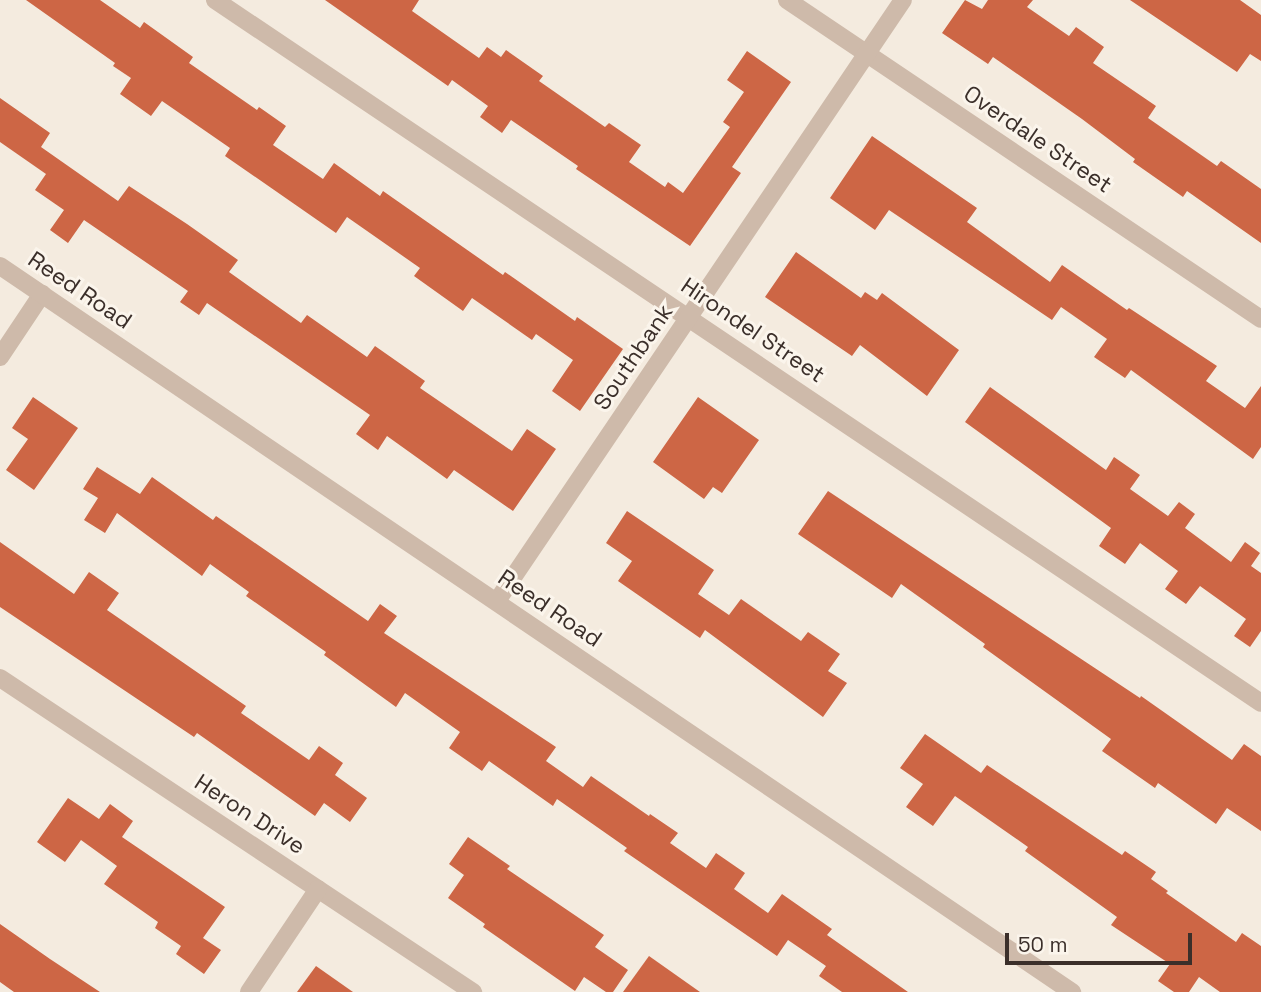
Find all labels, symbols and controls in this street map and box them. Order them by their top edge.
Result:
street label: Overdale Street [959,79,1117,199]
street label: Reed Road [23,245,137,335]
street label: Hirondel Street [676,272,830,388]
street label: Southbank [588,299,678,415]
street label: Reed Road [493,563,607,653]
street label: Heron Drive [190,768,310,860]
scale bar [1009,918,1196,962]
text: 50 m [1018,931,1068,958]

